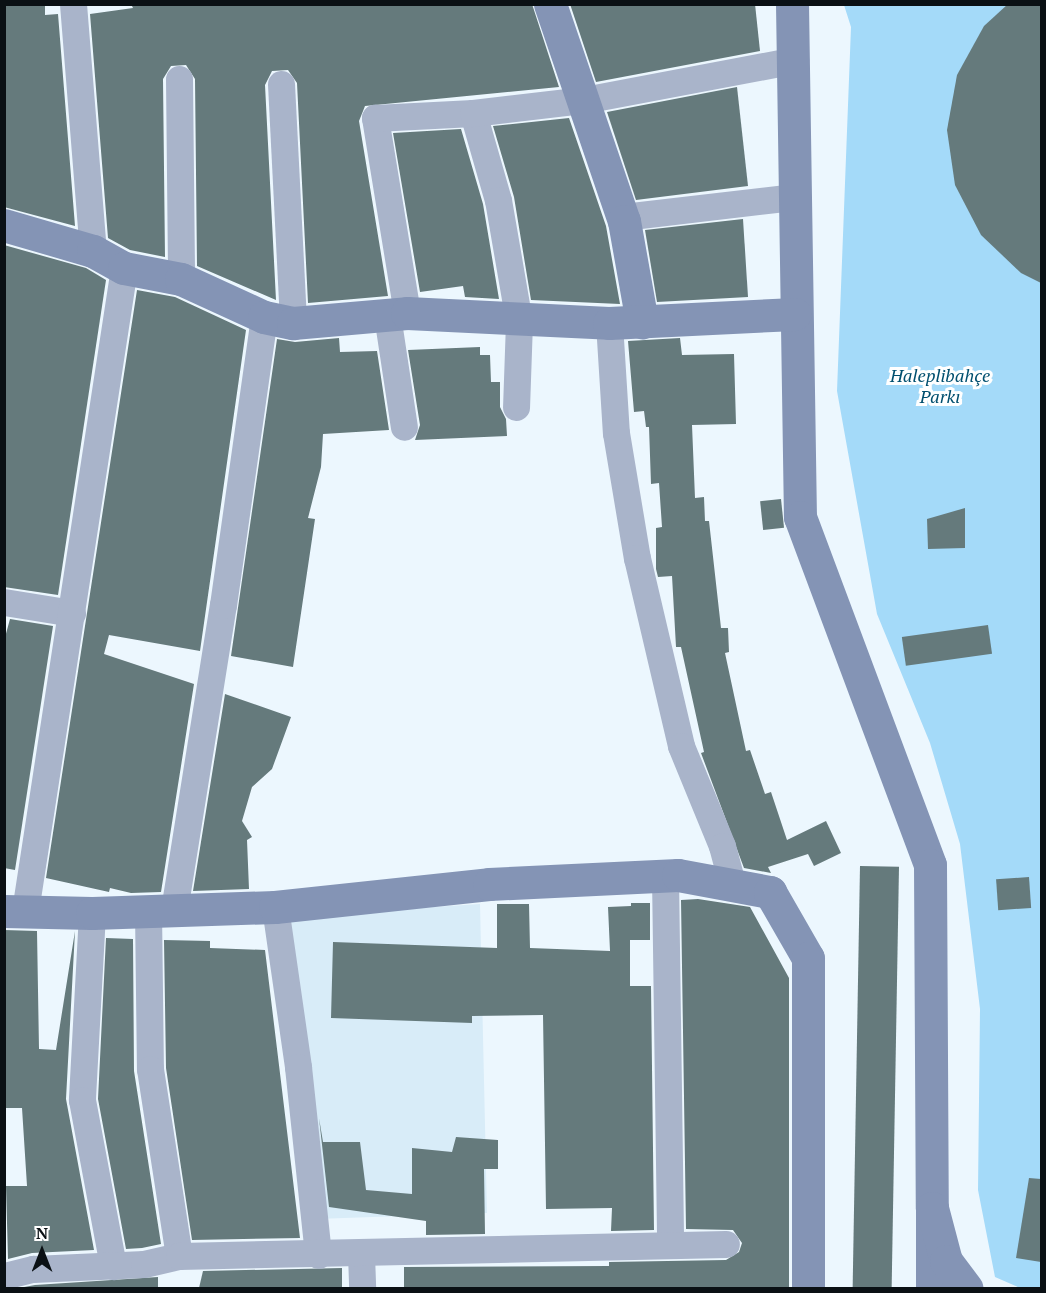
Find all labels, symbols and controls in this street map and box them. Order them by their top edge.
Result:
park label: Haleplibahçe Parkı [890,365,990,407]
north arrow [12,1221,72,1281]
text: N [36,1222,48,1244]

